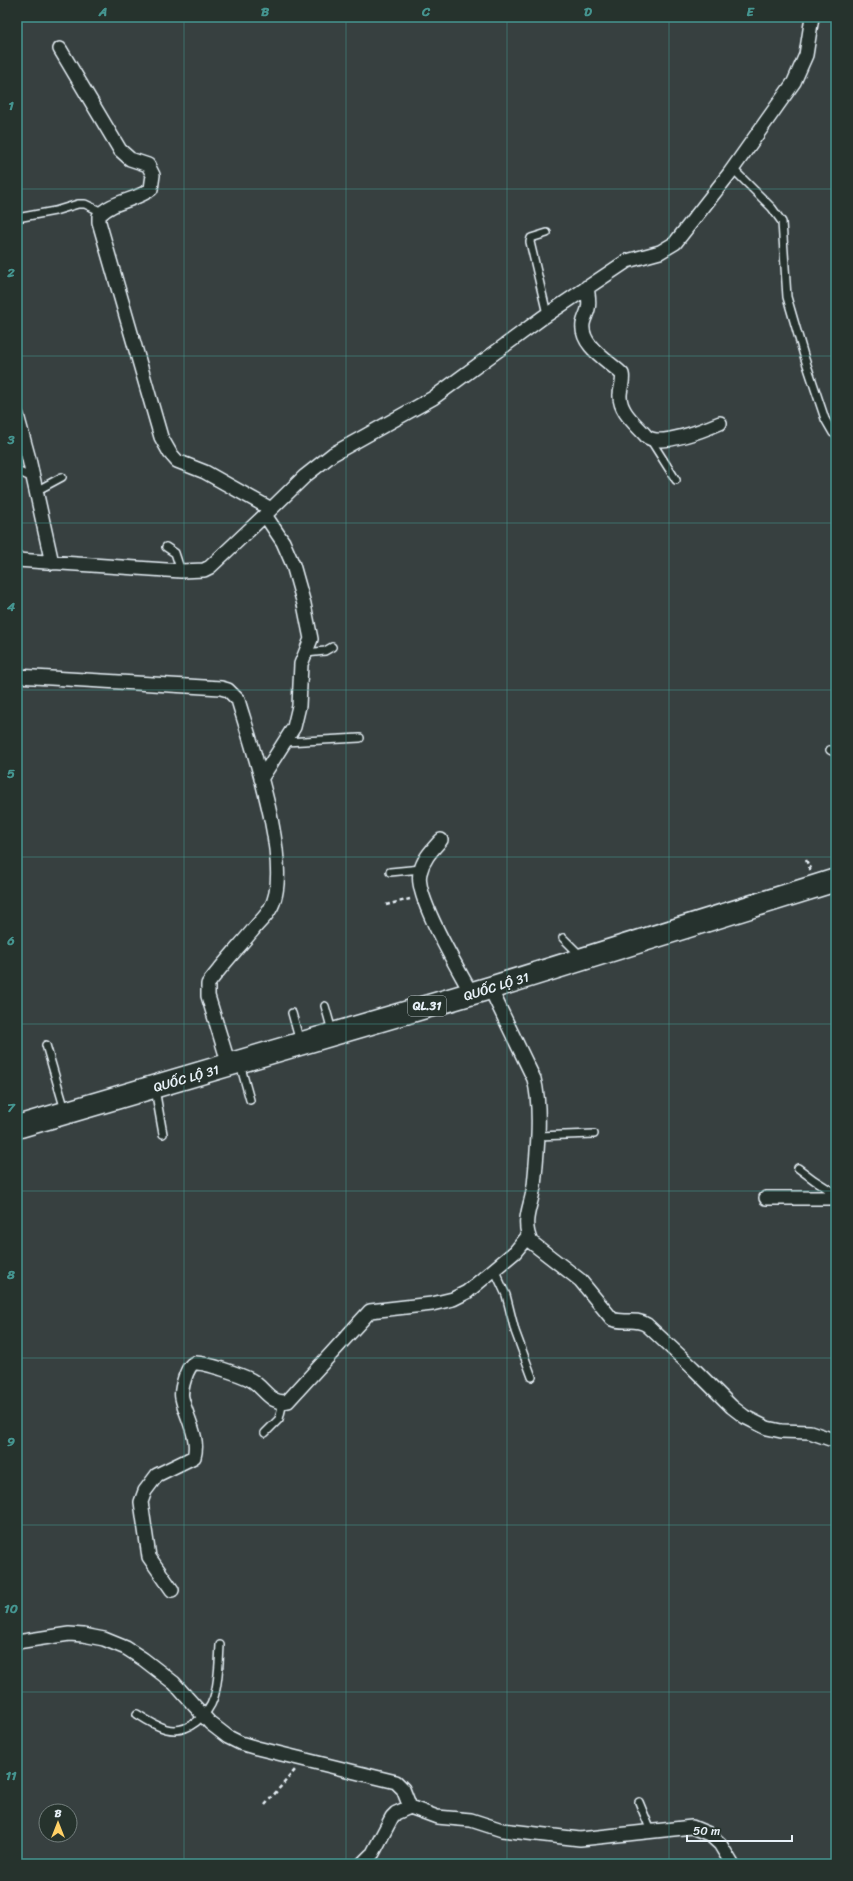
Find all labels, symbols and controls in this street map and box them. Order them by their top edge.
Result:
text: A [98,0,107,23]
text: B [261,0,270,23]
text: C [421,0,431,23]
text: D [584,0,592,23]
text: E [746,0,755,23]
text: 1 [8,94,14,117]
text: 2 [6,261,15,284]
text: 3 [6,428,15,451]
text: 4 [6,595,16,618]
text: 5 [7,762,15,785]
text: 6 [6,929,15,952]
street label: QUỐC LỘ 31 [461,965,532,1007]
road number: QL.31 [408,996,446,1016]
street label: QUỐC LỘ 31 [151,1058,222,1099]
text: 7 [7,1096,16,1119]
text: 8 [6,1263,15,1286]
text: 9 [7,1430,15,1453]
text: 10 [4,1597,18,1620]
text: 11 [5,1764,17,1787]
north arrow [38,1803,78,1843]
text: B [55,1804,62,1823]
scale bar [687,1817,792,1843]
text: 50 m [693,1820,720,1842]

